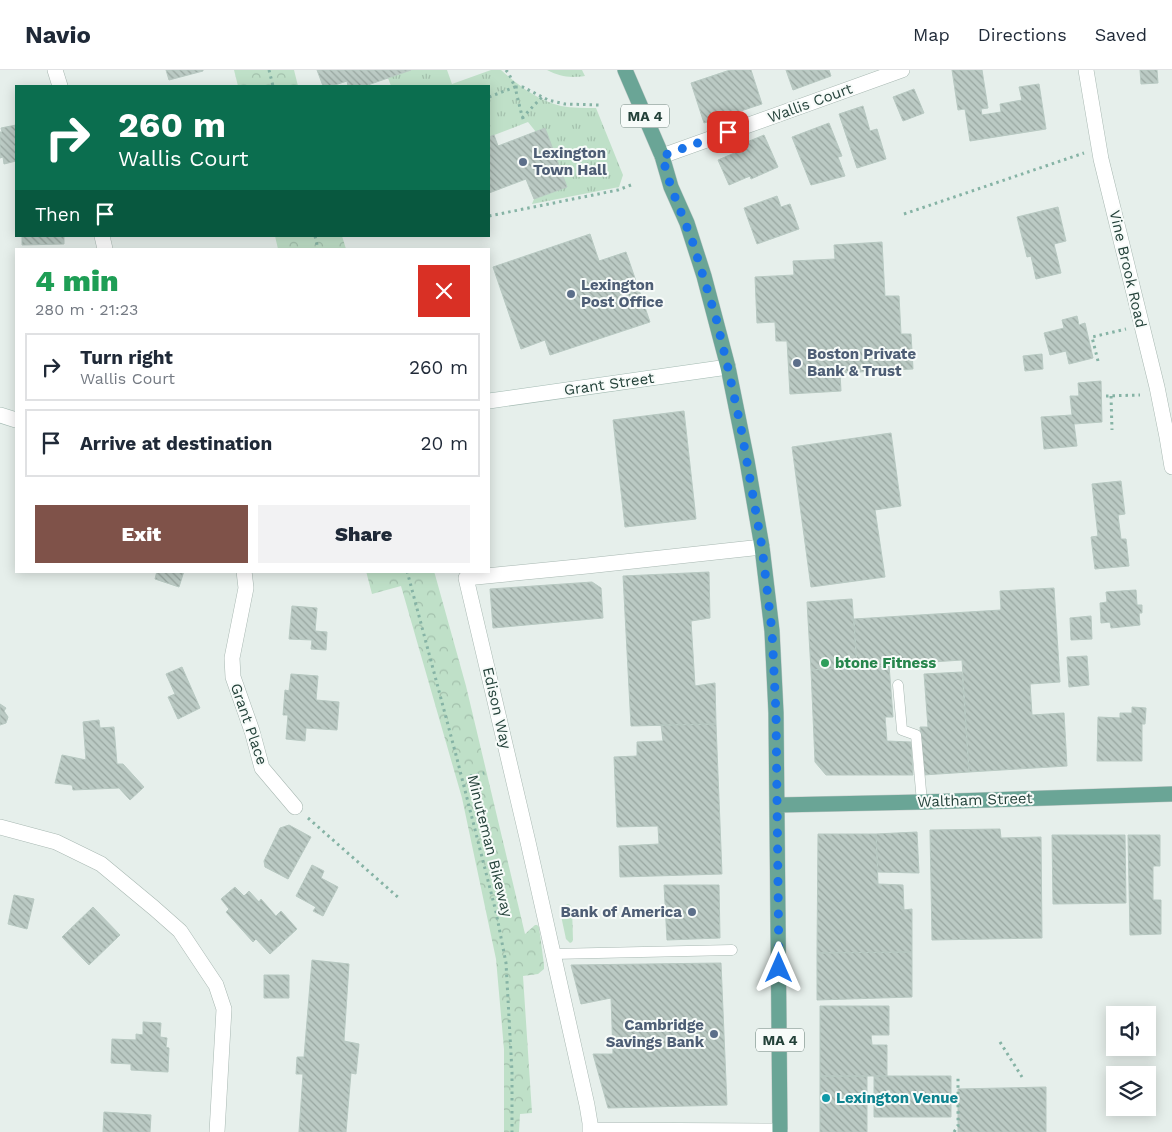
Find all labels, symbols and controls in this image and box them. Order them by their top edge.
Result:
text: Navio [25,21,91,49]
text: Map [913,24,950,45]
text: Directions [978,24,1067,45]
text: Saved [1095,24,1147,45]
street label: Wallis Court [765,79,856,127]
text: 260 m [118,104,226,146]
road number: MA 4 [621,104,669,128]
icon: right [35,105,100,170]
pin [707,111,749,153]
icon: arrive [714,118,742,146]
place label: Lexington Town Hall [533,144,607,179]
text: Wallis Court [118,146,249,171]
marker: Lexington Town Hall [517,156,529,168]
icon: arrive [91,200,119,228]
text: Then [35,203,81,226]
street label: Vine Brook Road [1106,208,1150,330]
text: 4 min [35,263,119,298]
button: close [418,265,470,317]
place label: Lexington Post Office [581,276,664,311]
marker: Lexington Post Office [565,288,577,300]
text: 280 m · 21:23 [35,300,138,319]
place label: Boston Private Bank & Trust [807,345,916,380]
text: Turn right [80,346,173,369]
icon: right [37,353,65,381]
text: 260 m [409,356,468,379]
marker: Boston Private Bank & Trust [791,357,803,369]
text: Wallis Court [80,369,175,388]
street label: Grant Street [563,369,656,399]
icon: arrive [37,429,65,457]
text: Arrive at destination [80,432,272,455]
text: 20 m [421,432,468,455]
button: Exit [35,505,248,563]
button: Share [258,505,470,563]
place label: btone Fitness [835,654,936,672]
marker: btone Fitness [819,657,831,669]
street label: Edison Way [479,665,515,751]
street label: Grant Place [227,681,271,767]
street label: Minuteman Bikeway [464,773,516,919]
street label: Waltham Street [917,789,1034,811]
place label: Bank of America [561,903,682,921]
marker: Bank of America [686,906,698,918]
position arrow [752,941,804,993]
map controls [1106,1006,1156,1116]
button: sound [1106,1006,1156,1056]
place label: Cambridge Savings Bank [606,1016,705,1051]
marker: Cambridge Savings Bank [708,1028,720,1040]
road number: MA 4 [756,1028,804,1052]
button: layers [1106,1066,1156,1116]
place label: Lexington Venue [836,1089,958,1107]
marker: Lexington Venue [820,1092,832,1104]

